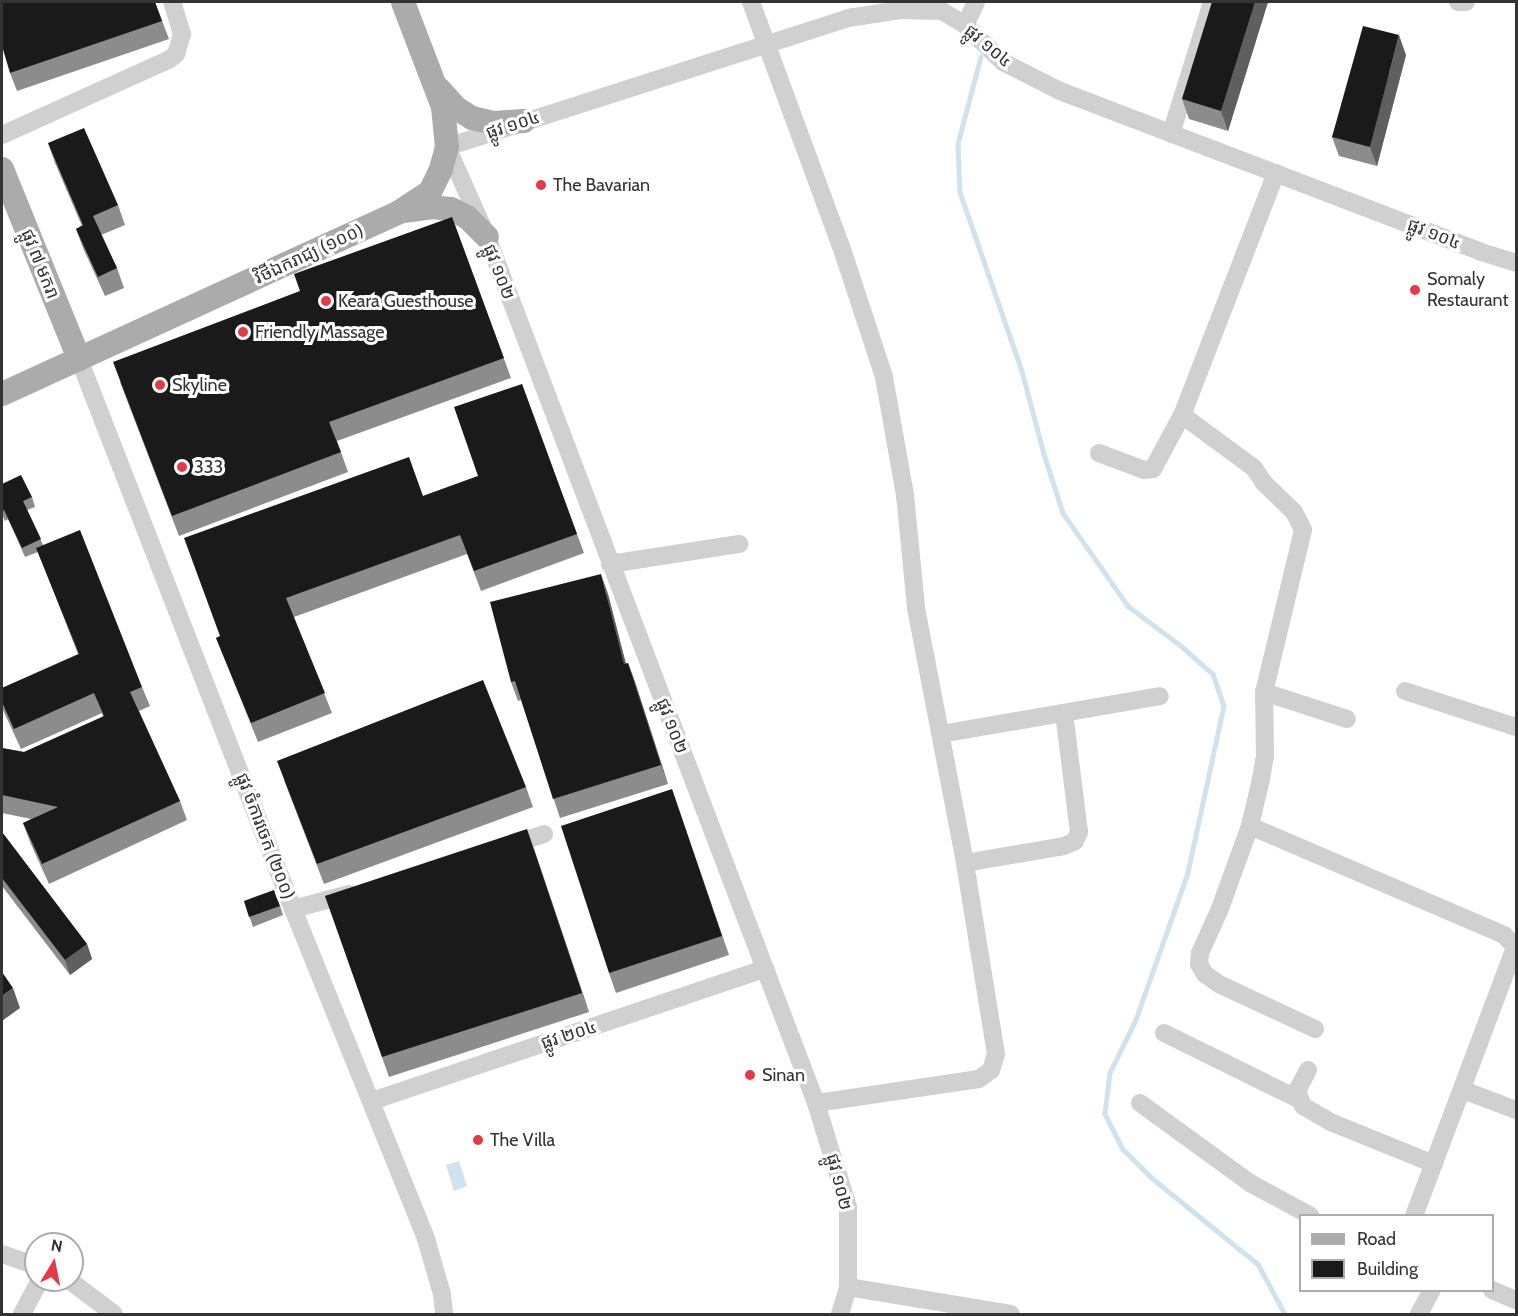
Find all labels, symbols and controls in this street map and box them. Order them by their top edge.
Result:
street label: ផ្លូវ ១០៤ [960,20,1016,72]
street label: ផ្លូវ ១០៤ [483,106,543,144]
place label: The Bavarian [553,174,650,196]
marker: The Bavarian [534,178,548,192]
street label: ផ្លូវ ១០៤ [1404,214,1464,254]
street label: វិថីឯករាជ្យ (១០០) [251,219,367,289]
street label: ផ្លូវ ៧ មករា [16,226,64,302]
street label: ផ្លូវ ១០២ [479,241,519,303]
place label: Somaly Restaurant [1427,269,1509,312]
marker: Somaly Restaurant [1408,283,1422,297]
place label: Keara Guesthouse [338,290,474,312]
marker: Keara Guesthouse [319,294,333,308]
place label: Friendly Massage [255,321,385,343]
marker: Friendly Massage [236,325,250,339]
place label: Skyline [172,374,227,396]
marker: Skyline [153,378,167,392]
place label: 333 [194,456,223,478]
marker: 333 [175,460,189,474]
street label: ផ្លូវ ១០២ [652,695,692,757]
street label: ផ្លូវ ចំការចេក (២០០) [231,770,299,902]
street label: ផ្លូវ ២០៤ [538,1016,600,1054]
place label: Sinan [762,1064,805,1086]
marker: Sinan [743,1068,757,1082]
place label: The Villa [490,1129,555,1151]
marker: The Villa [471,1133,485,1147]
street label: ផ្លូវ ១០២ [822,1151,856,1213]
legend [1299,1214,1494,1292]
text: Road [1357,1228,1396,1250]
north arrow [24,1232,84,1292]
text: N [50,1235,64,1256]
text: Building [1357,1258,1418,1280]

